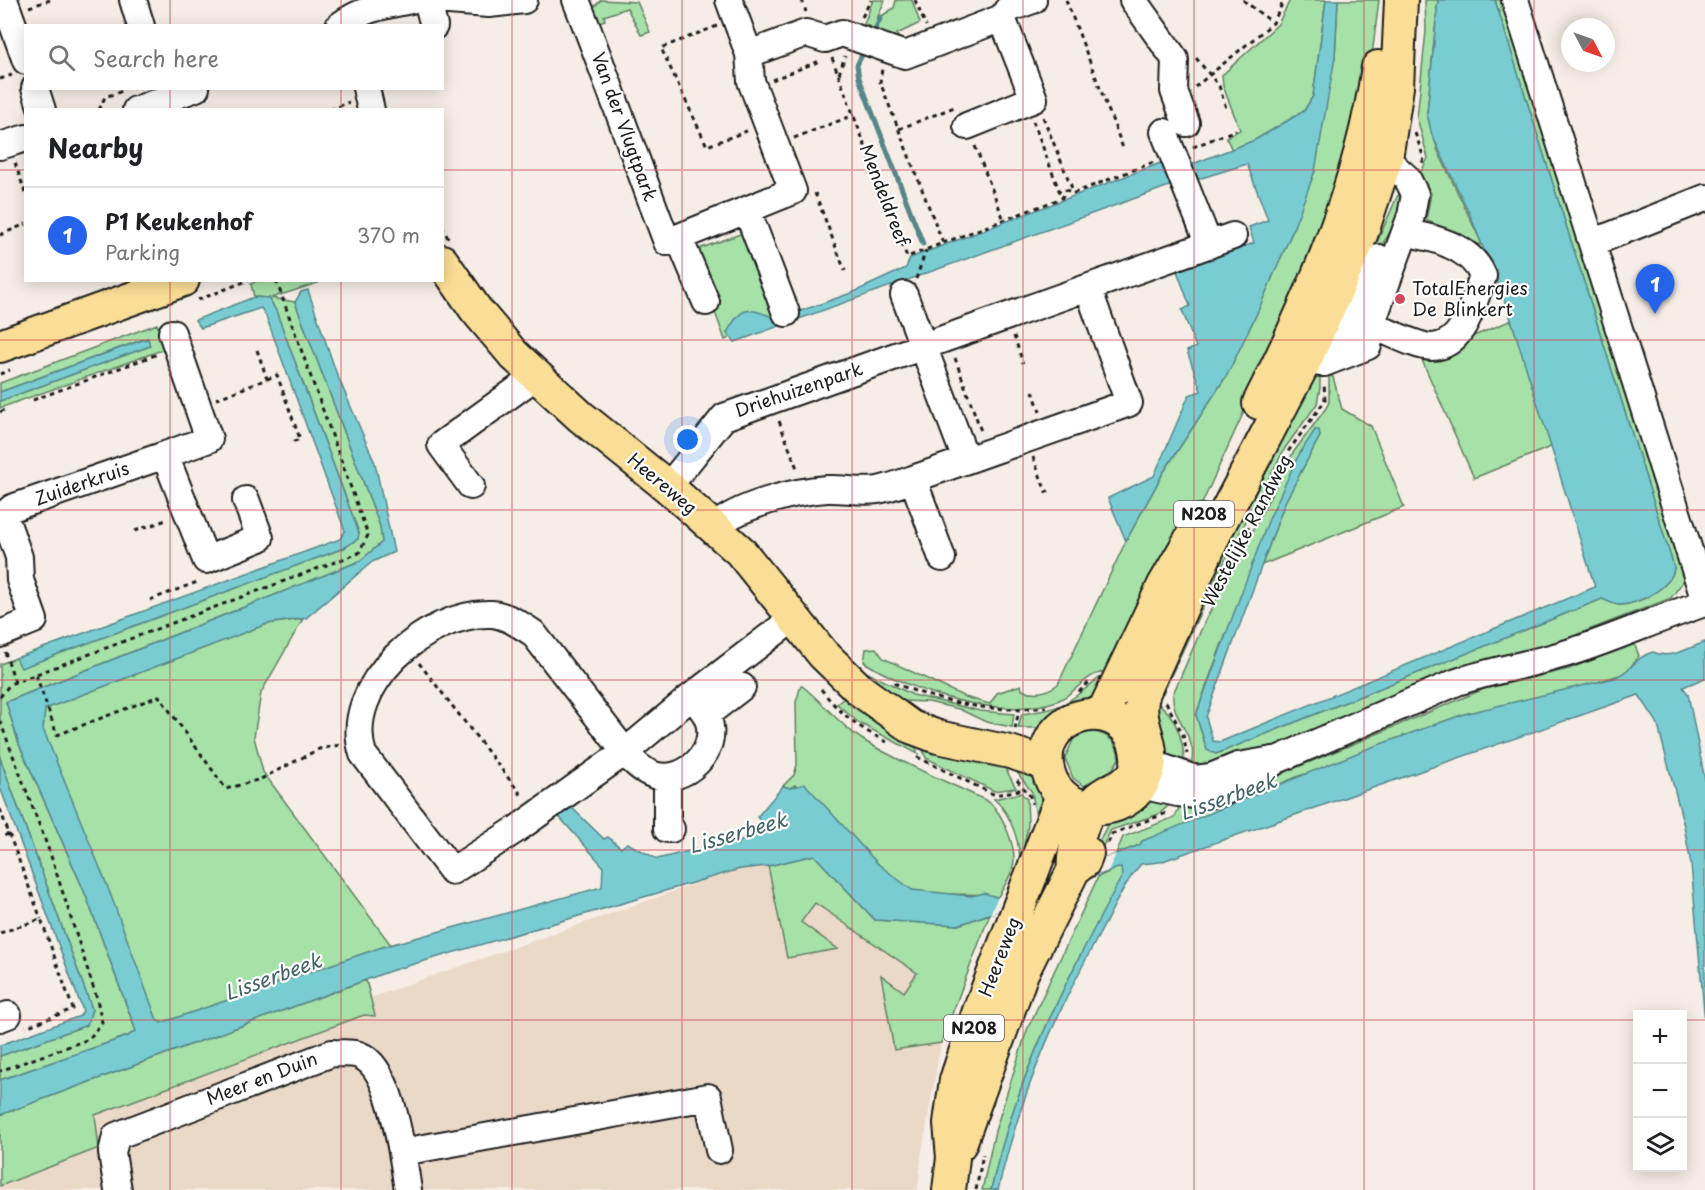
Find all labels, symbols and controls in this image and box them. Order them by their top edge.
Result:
north arrow [1561,18,1615,72]
search box [24,24,444,90]
icon: search [45,41,78,74]
text: Search here [93,41,219,74]
street label: Van der Vlugtpark [586,48,665,205]
text: Nearby [48,128,143,167]
street label: Mendeldreef [854,140,918,251]
text: P1 Keukenhof [105,204,252,237]
text: 1 [63,220,72,250]
text: 370 m [357,220,420,250]
text: Parking [105,237,180,267]
pin: 1 [1636,264,1674,314]
place label: TotalEnergies De Blinkert [1412,274,1528,322]
marker: TotalEnergies De Blinkert [1393,292,1407,306]
street label: Driehuizenpark [731,354,866,423]
your location [673,425,702,454]
street label: Heereweg [622,446,704,520]
street label: Westelijke Randweg [1194,449,1297,612]
street label: Zuiderkruis [31,454,132,511]
road number: N208 [1174,501,1234,527]
water label: Lisserbeek [1175,764,1281,827]
water label: Lisserbeek [685,803,791,860]
street label: Heereweg [971,913,1026,1000]
water label: Lisserbeek [220,944,326,1007]
map controls [1633,1010,1687,1172]
button: + [1633,1010,1687,1064]
road number: N208 [944,1015,1004,1041]
street label: Meer en Duin [202,1044,321,1111]
button: − [1633,1064,1687,1118]
button: layers [1633,1118,1687,1172]

